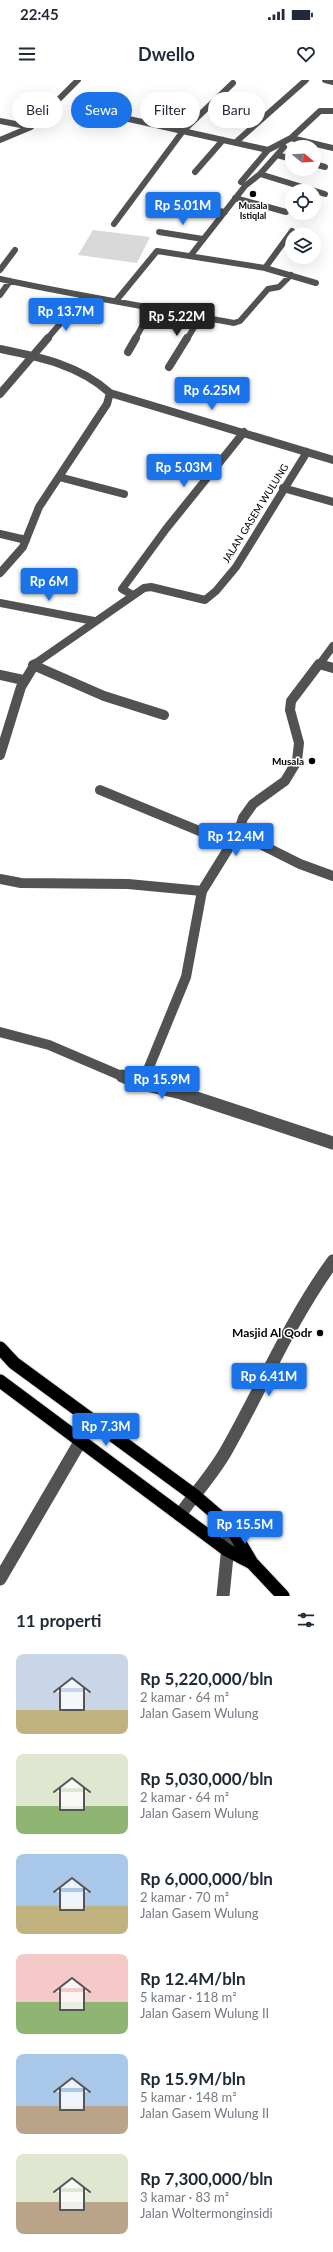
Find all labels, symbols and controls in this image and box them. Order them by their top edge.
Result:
text: 22:45 [20,5,59,23]
icon: menu [16,43,38,65]
text: Dwello [138,43,195,65]
icon: heart [295,43,317,65]
chip: Beli [12,92,63,128]
chip: Sewa [71,92,132,128]
chip: Filter [140,92,200,128]
chip: Baru [208,92,265,128]
north arrow [285,140,321,176]
map controls [285,140,321,264]
button: locate [285,184,321,220]
marker: Musala Istiqlal [248,189,258,199]
pin: Rp 5.01M [142,192,224,226]
text: Rp 5.01M [155,197,211,213]
place label: Musala Istiqlal [239,200,268,221]
button: layers [285,228,321,264]
pin: Rp 13.7M [25,298,107,332]
text: Rp 13.7M [38,303,94,319]
pin: Rp 5.22M [136,303,218,337]
text: Rp 5.22M [149,308,205,324]
pin: Rp 6.25M [171,377,253,411]
text: Rp 6.25M [184,382,240,398]
pin: Rp 5.03M [143,454,225,488]
text: Rp 5.03M [156,459,212,475]
street label: JALAN GASEM WULUNG [219,461,291,565]
pin: Rp 6M [21,568,77,602]
text: Rp 6M [30,573,68,589]
place label: Musala [272,755,304,767]
marker: Musala [307,756,317,766]
pin: Rp 12.4M [195,823,277,857]
text: Rp 12.4M [208,828,264,844]
pin: Rp 15.9M [121,1066,203,1100]
text: Rp 15.9M [134,1071,190,1087]
place label: Masjid Al Qodr [232,1325,313,1340]
marker: Masjid Al Qodr [315,1328,325,1338]
pin: Rp 6.41M [228,1363,310,1397]
text: Rp 6.41M [241,1368,297,1384]
pin: Rp 7.3M [69,1413,143,1447]
text: Rp 7.3M [81,1418,131,1434]
pin: Rp 15.5M [204,1511,286,1545]
text: Rp 15.5M [217,1516,273,1532]
icon: filters [295,1609,317,1631]
text: 11 properti [16,1610,101,1631]
text: Rp 5,220,000/bln [140,1668,273,1689]
icon: home [48,1670,96,1718]
text: 2 kamar · 64 m² [140,1689,229,1705]
text: Jalan Gasem Wulung [140,1705,259,1721]
text: Rp 5,030,000/bln [140,1768,273,1789]
icon: home [48,1770,96,1818]
text: 2 kamar · 64 m² [140,1789,229,1805]
text: Jalan Gasem Wulung [140,1805,259,1821]
text: Rp 6,000,000/bln [140,1868,273,1889]
icon: home [48,1870,96,1918]
text: 2 kamar · 70 m² [140,1889,229,1905]
text: Jalan Gasem Wulung [140,1905,259,1921]
text: Rp 12.4M/bln [140,1968,246,1989]
icon: home [48,1970,96,2018]
text: 5 kamar · 118 m² [140,1989,237,2005]
text: Jalan Gasem Wulung II [140,2005,269,2021]
text: Rp 15.9M/bln [140,2068,246,2089]
icon: home [48,2070,96,2118]
text: 5 kamar · 148 m² [140,2089,237,2105]
text: Jalan Gasem Wulung II [140,2105,269,2121]
text: Rp 7,300,000/bln [140,2168,273,2189]
icon: home [48,2170,96,2218]
text: 3 kamar · 83 m² [140,2189,229,2205]
text: Jalan Woltermonginsidi [140,2205,273,2221]

